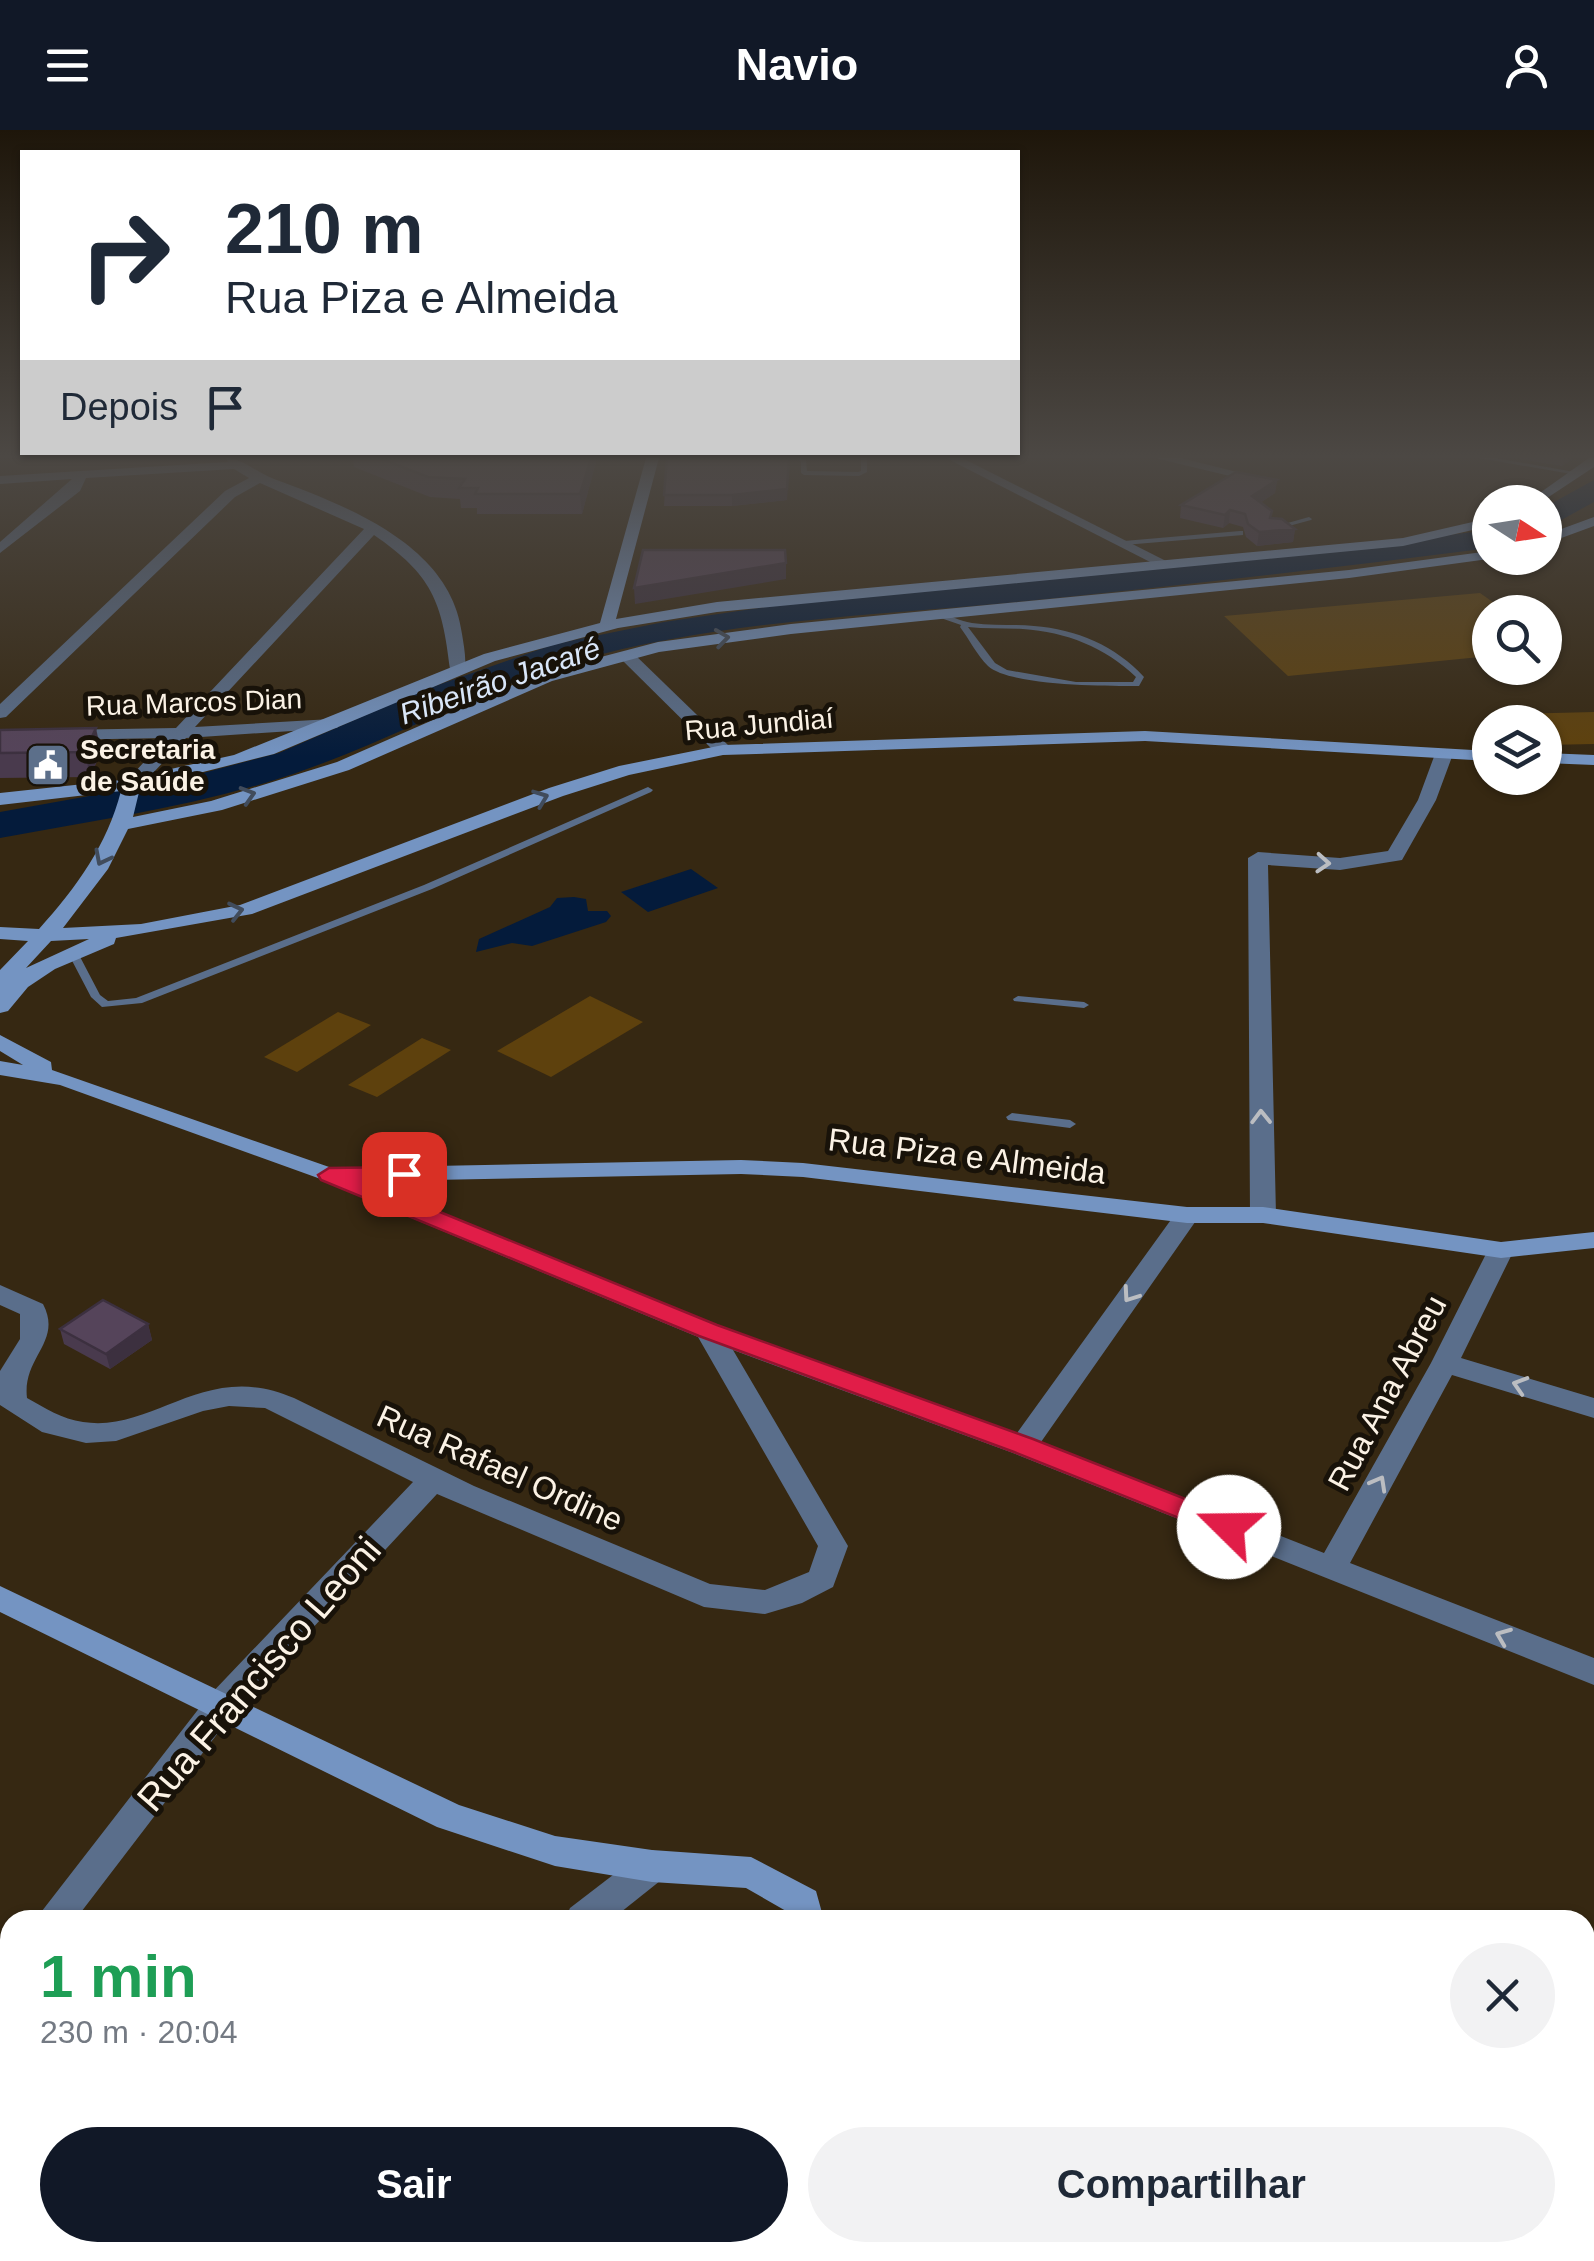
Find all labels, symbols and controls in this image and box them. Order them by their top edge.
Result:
icon: menu [40,38,95,93]
icon: person [1499,38,1554,93]
text: Navio [736,39,858,90]
icon: right [60,190,190,320]
text: 210 m [225,190,423,268]
text: Rua Piza e Almeida [225,272,618,323]
icon: arrive [198,380,253,435]
text: Depois [60,386,178,428]
north arrow [1472,485,1562,575]
map controls [1472,485,1562,795]
button: search [1472,595,1562,685]
one-way arrow [714,629,730,650]
water label: Ribeirão Jacaré [395,631,605,730]
street label: Rua Marcos Dian [85,683,303,722]
street label: Rua Jundiaí [683,703,835,746]
button: layers [1472,705,1562,795]
place label: Secretaria de Saúde [80,734,216,797]
public building icon: Secretaria de Saúde [25,742,71,788]
one-way arrow [239,787,256,807]
one-way arrow [531,790,549,810]
one-way arrow [95,848,114,866]
one-way arrow [1316,852,1332,873]
one-way arrow [227,902,244,923]
one-way arrow [1251,1109,1272,1125]
street label: Rua Piza e Almeida [826,1121,1108,1191]
pin [362,1132,447,1217]
icon: arrive [377,1147,432,1202]
one-way arrow [1124,1283,1143,1302]
street label: Rua Ana Abreu [1321,1290,1453,1496]
one-way arrow [1512,1376,1529,1397]
street label: Rua Rafael Ordine [372,1398,628,1538]
position arrow [1177,1475,1281,1579]
one-way arrow [1366,1475,1386,1493]
street label: Rua Francisco Leoni [129,1529,389,1819]
one-way arrow [1496,1628,1513,1648]
text: 1 min [40,1943,197,2010]
button: close [1450,1943,1555,2048]
text: 230 m · 20:04 [40,2014,237,2050]
button: Sair [40,2127,788,2242]
button: Compartilhar [808,2127,1555,2242]

